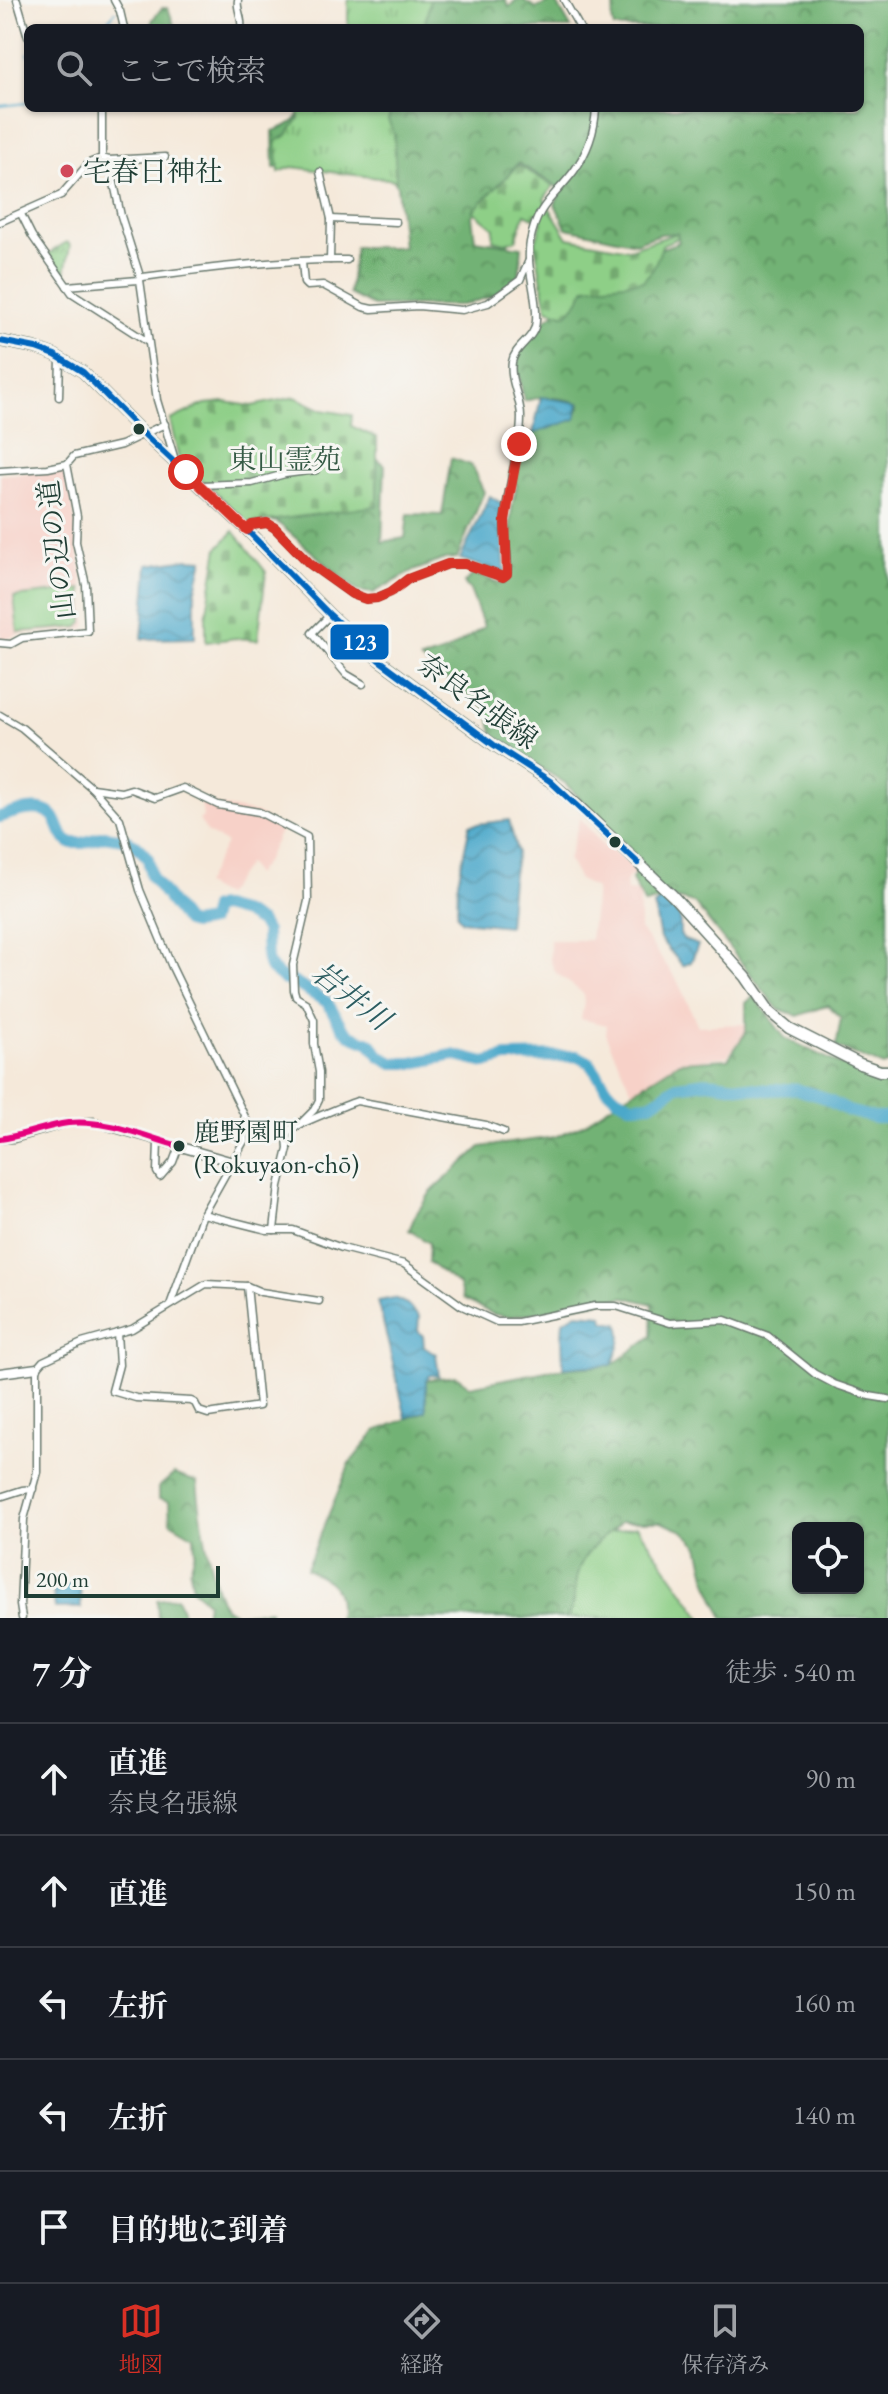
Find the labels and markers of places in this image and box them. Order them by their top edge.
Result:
place label: 宅春日神社 [83,153,223,189]
marker: 宅春日神社 [58,162,76,180]
unlabelled marker [131,421,147,437]
unlabelled marker [607,834,623,850]
place label: 鹿野園町 (Rokuyaon-chō) [194,1115,359,1181]
marker: 鹿野園町 (Rokuyaon-chō) [171,1138,187,1154]

